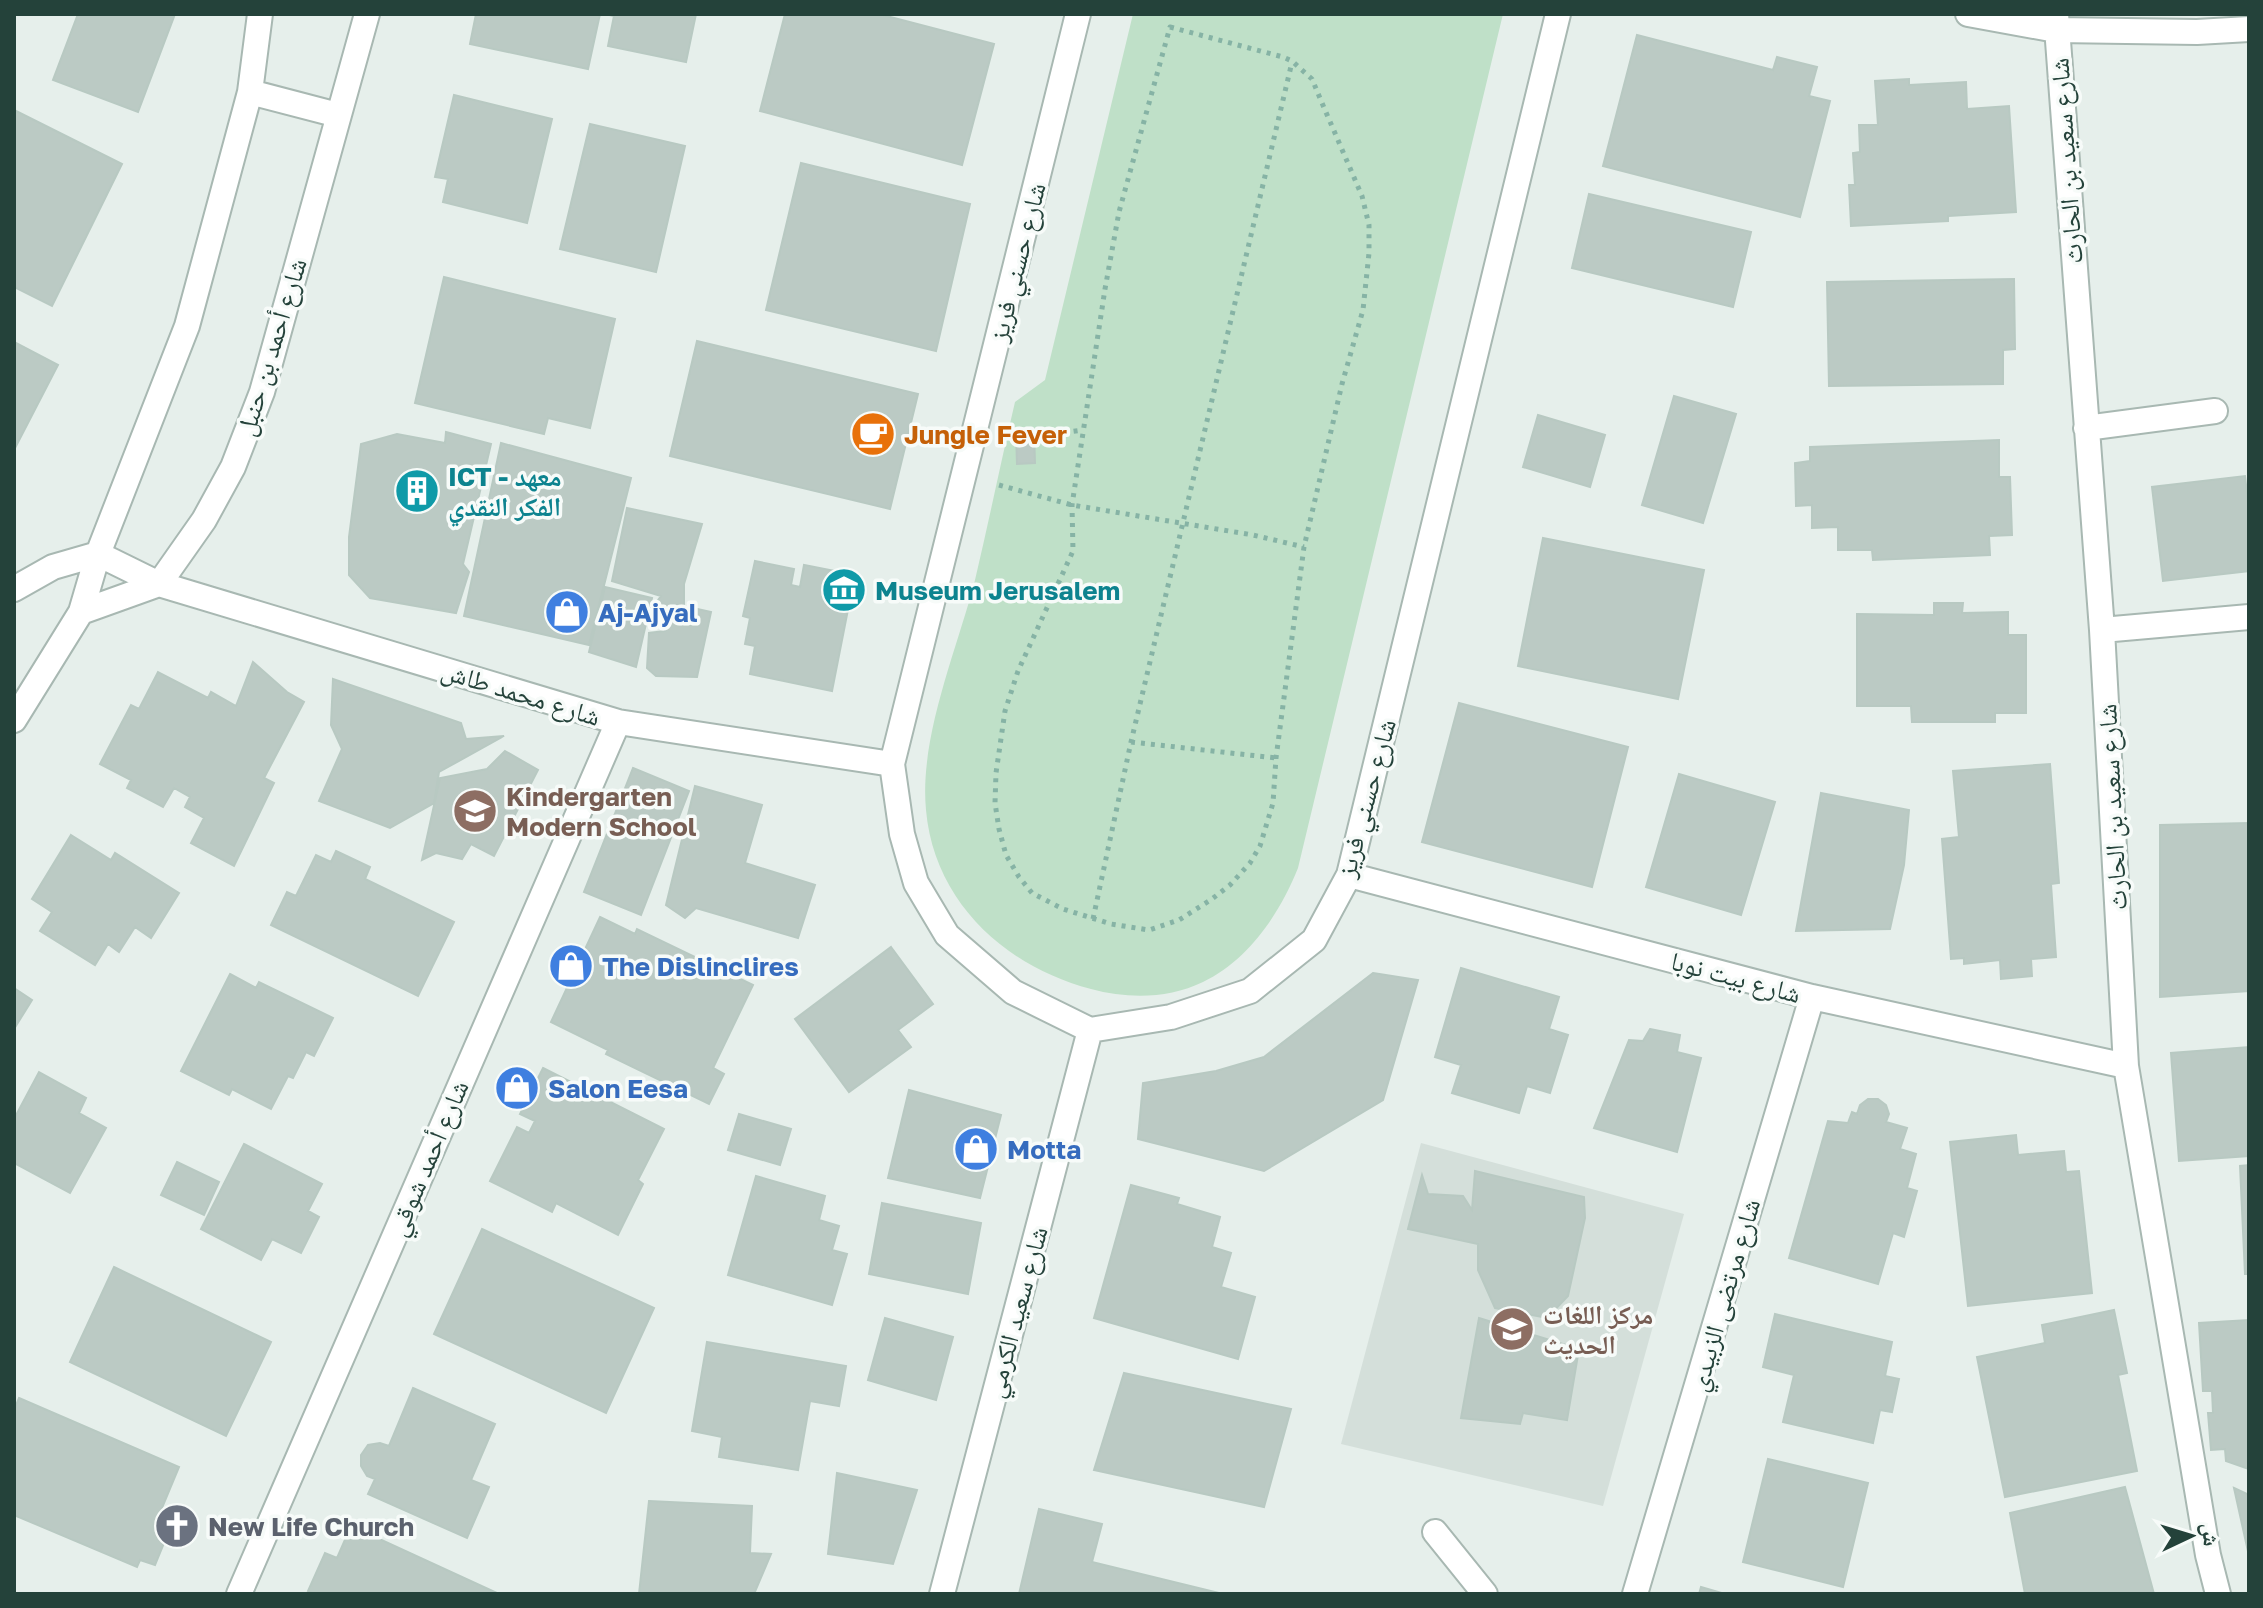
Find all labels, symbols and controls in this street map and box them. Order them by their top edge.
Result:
street label: شارع سعيد بن الحارث [2043,57,2090,265]
street label: شارع حسني فريز [982,179,1057,347]
street label: شارع أحمد بن حنبل [229,254,314,440]
cafe icon: Jungle Fever [849,410,897,458]
place label: Jungle Fever [904,419,1067,450]
place label: ICT - معهد الفكر النقدي [448,461,562,527]
building icon: ICT - معهد الفكر النقدي [393,467,441,515]
museum icon: Museum Jerusalem [820,566,868,614]
place label: Museum Jerusalem [875,575,1120,606]
shop icon: Aj-Ajyal [543,588,591,636]
place label: Aj-Ajyal [598,597,698,628]
street label: شارع محمد طاش [437,654,604,733]
street label: شارع سعيد بن الحارث [2091,703,2134,911]
street label: شارع حسني فريز [1330,715,1407,883]
place label: Kindergarten Modern School [506,781,697,842]
school or university icon: Kindergarten Modern School [451,787,499,835]
shop icon: The Dislinclires [547,942,595,990]
street label: شارع بيت نوبا [1667,945,1804,1010]
place label: The Dislinclires [602,951,799,982]
shop icon: Salon Eesa [493,1064,541,1112]
place label: Salon Eesa [548,1073,688,1104]
street label: شارع أحمد شوقي [381,1075,480,1243]
shop icon: Motta [952,1125,1000,1173]
place label: Motta [1007,1134,1081,1165]
street label: شارع مرتضى الزبيدي [1682,1195,1772,1396]
street label: شارع سعيد الكرمي [978,1223,1059,1402]
place label: مركز اللغات الحديث [1543,1299,1653,1360]
school or university icon: مركز اللغات الحديث [1488,1305,1536,1353]
north arrow [2151,1496,2231,1576]
church icon: New Life Church [153,1502,201,1550]
place label: New Life Church [208,1511,414,1542]
text: ش [2196,1522,2226,1547]

